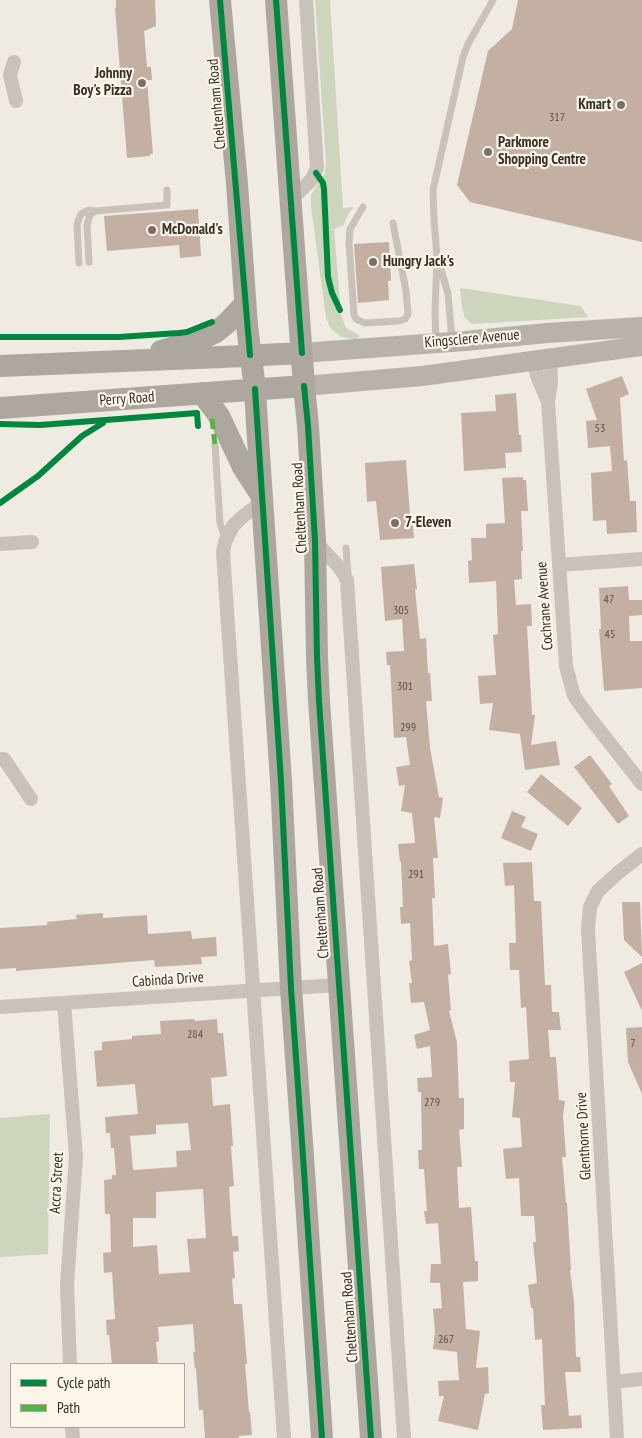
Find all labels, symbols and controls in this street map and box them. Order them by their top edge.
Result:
street label: Cheltenham Road [204,58,230,150]
place label: Johnny Boy's Pizza [73,65,132,100]
marker: Johnny Boy's Pizza [136,77,148,89]
place label: Kmart [578,96,611,114]
marker: Kmart [615,99,627,111]
house number: 317 [549,111,565,125]
place label: Parkmore Shopping Centre [498,134,586,169]
marker: Parkmore Shopping Centre [482,146,494,158]
place label: McDonald's [162,221,223,239]
marker: McDonald's [146,224,158,236]
place label: Hungry Jack's [383,253,454,271]
marker: Hungry Jack's [367,256,379,268]
street label: Kingsclere Avenue [424,326,520,352]
street label: Perry Road [99,388,155,410]
house number: 53 [595,422,605,436]
street label: Cheltenham Road [289,462,311,554]
place label: 7-Eleven [405,514,451,532]
marker: 7-Eleven [389,517,401,529]
street label: Cochrane Avenue [533,561,557,651]
house number: 47 [604,593,614,607]
house number: 305 [393,604,409,618]
house number: 45 [605,628,615,642]
house number: 301 [397,680,413,694]
house number: 299 [400,721,416,735]
street label: Cheltenham Road [309,867,333,959]
house number: 291 [408,868,424,882]
street label: Cabinda Drive [131,969,205,991]
house number: 284 [187,1028,203,1042]
house number: 7 [630,1037,636,1051]
street label: Glenthorne Drive [573,1091,595,1181]
house number: 279 [424,1096,440,1110]
street label: Accra Street [46,1152,68,1214]
street label: Cheltenham Road [338,1271,362,1363]
house number: 267 [438,1333,454,1347]
legend [10,1363,185,1428]
text: Cycle path [57,1373,110,1392]
text: Path [57,1398,80,1417]

